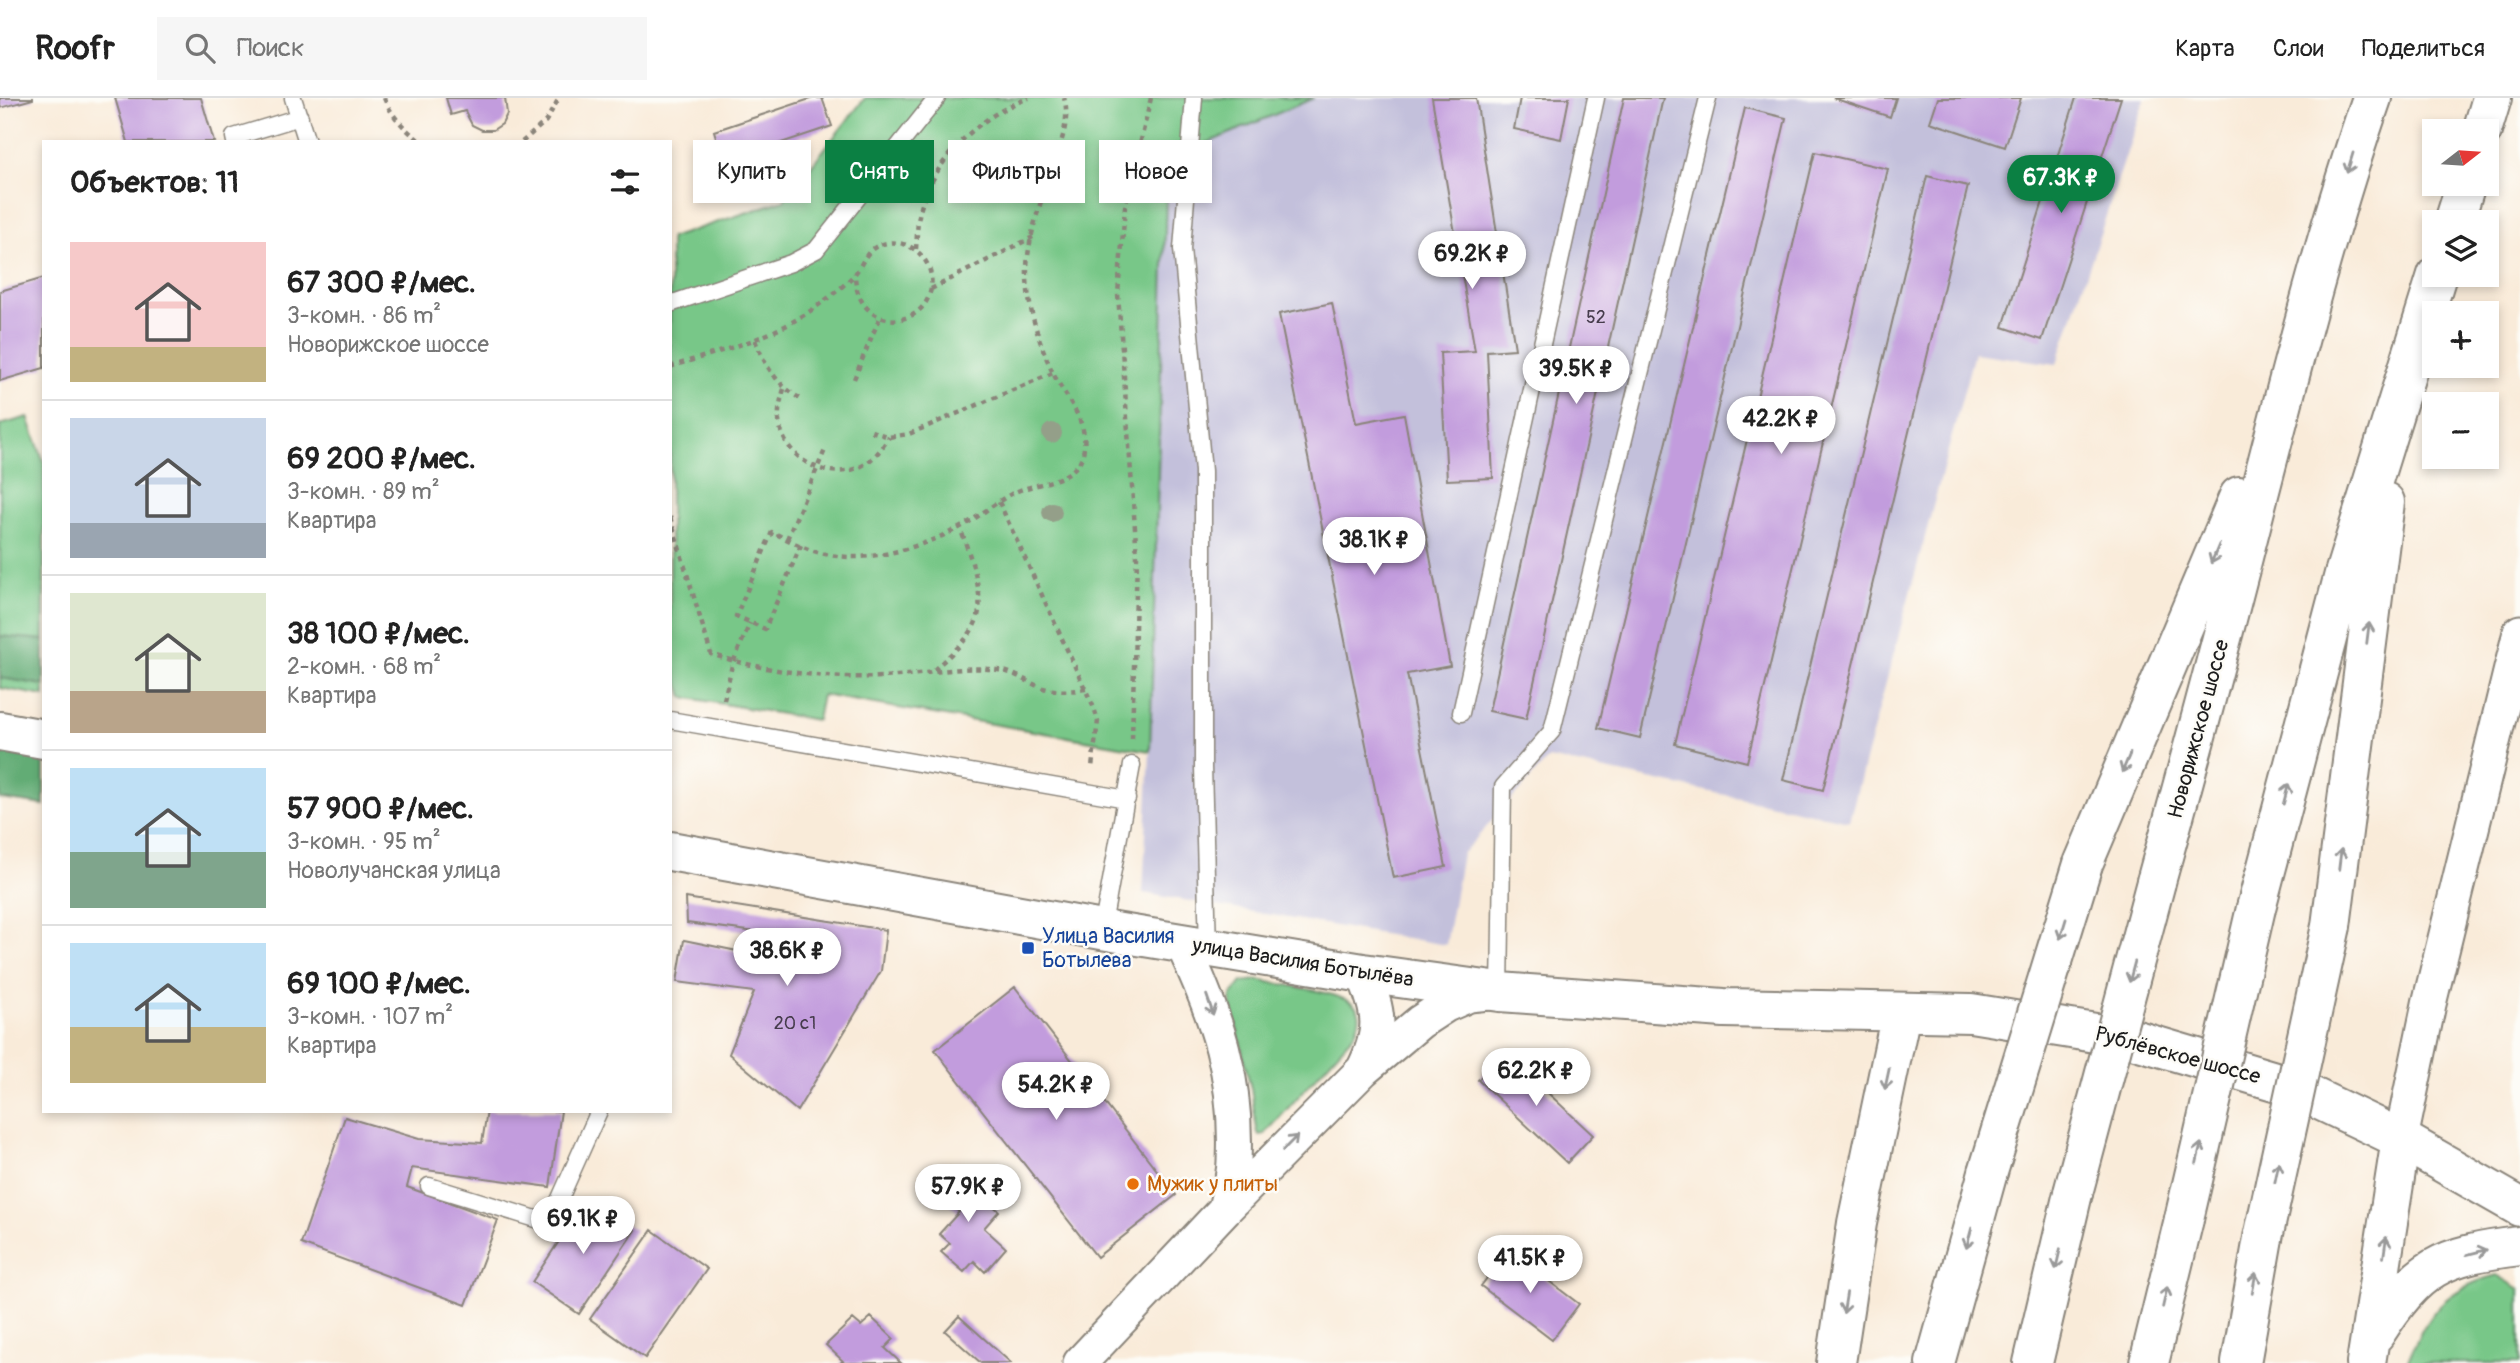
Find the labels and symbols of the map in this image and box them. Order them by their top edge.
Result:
north arrow [2422,119,2499,196]
one-way arrow [2343,151,2355,173]
pin: 67.3K ₽ [1996,156,2126,215]
pin: 69.2K ₽ [1407,232,1537,291]
house number: 52 [1586,306,1606,329]
pin: 39.5K ₽ [1511,346,1641,406]
pin: 42.2K ₽ [1716,396,1846,456]
pin: 38.1K ₽ [1309,518,1439,577]
one-way arrow [2208,543,2221,564]
one-way arrow [2362,622,2375,645]
street label: Новорижское шоссе [2162,636,2236,822]
one-way arrow [2119,752,2132,774]
one-way arrow [2280,783,2293,806]
one-way arrow [2333,848,2346,871]
one-way arrow [2056,918,2069,940]
place label: Улица Василия Ботылева [1042,923,1174,974]
pin: 38.6K ₽ [722,928,852,988]
street label: улица Василия Ботылёва [1189,932,1416,993]
marker: Улица Василия Ботылева [1020,940,1036,956]
one-way arrow [2125,960,2138,982]
one-way arrow [1205,994,1217,1016]
house number: 20 с1 [774,1012,816,1035]
street label: Рублёвское шоссе [2092,1020,2264,1091]
pin: 62.2K ₽ [1471,1048,1601,1108]
pin: 54.2K ₽ [991,1062,1121,1122]
one-way arrow [1880,1067,1893,1090]
one-way arrow [1282,1135,1299,1152]
one-way arrow [2193,1142,2206,1165]
one-way arrow [2271,1161,2285,1184]
pin: 57.9K ₽ [903,1164,1033,1224]
place label: Мужик у плиты [1147,1171,1278,1198]
marker: Мужик у плиты [1125,1176,1141,1192]
pin: 69.1K ₽ [518,1196,648,1256]
one-way arrow [1962,1226,1975,1248]
pin: 41.5K ₽ [1465,1236,1595,1295]
one-way arrow [2379,1236,2392,1259]
one-way arrow [2465,1245,2488,1258]
one-way arrow [2050,1247,2064,1270]
one-way arrow [2248,1272,2261,1295]
one-way arrow [2159,1286,2172,1309]
one-way arrow [1838,1291,1851,1314]

